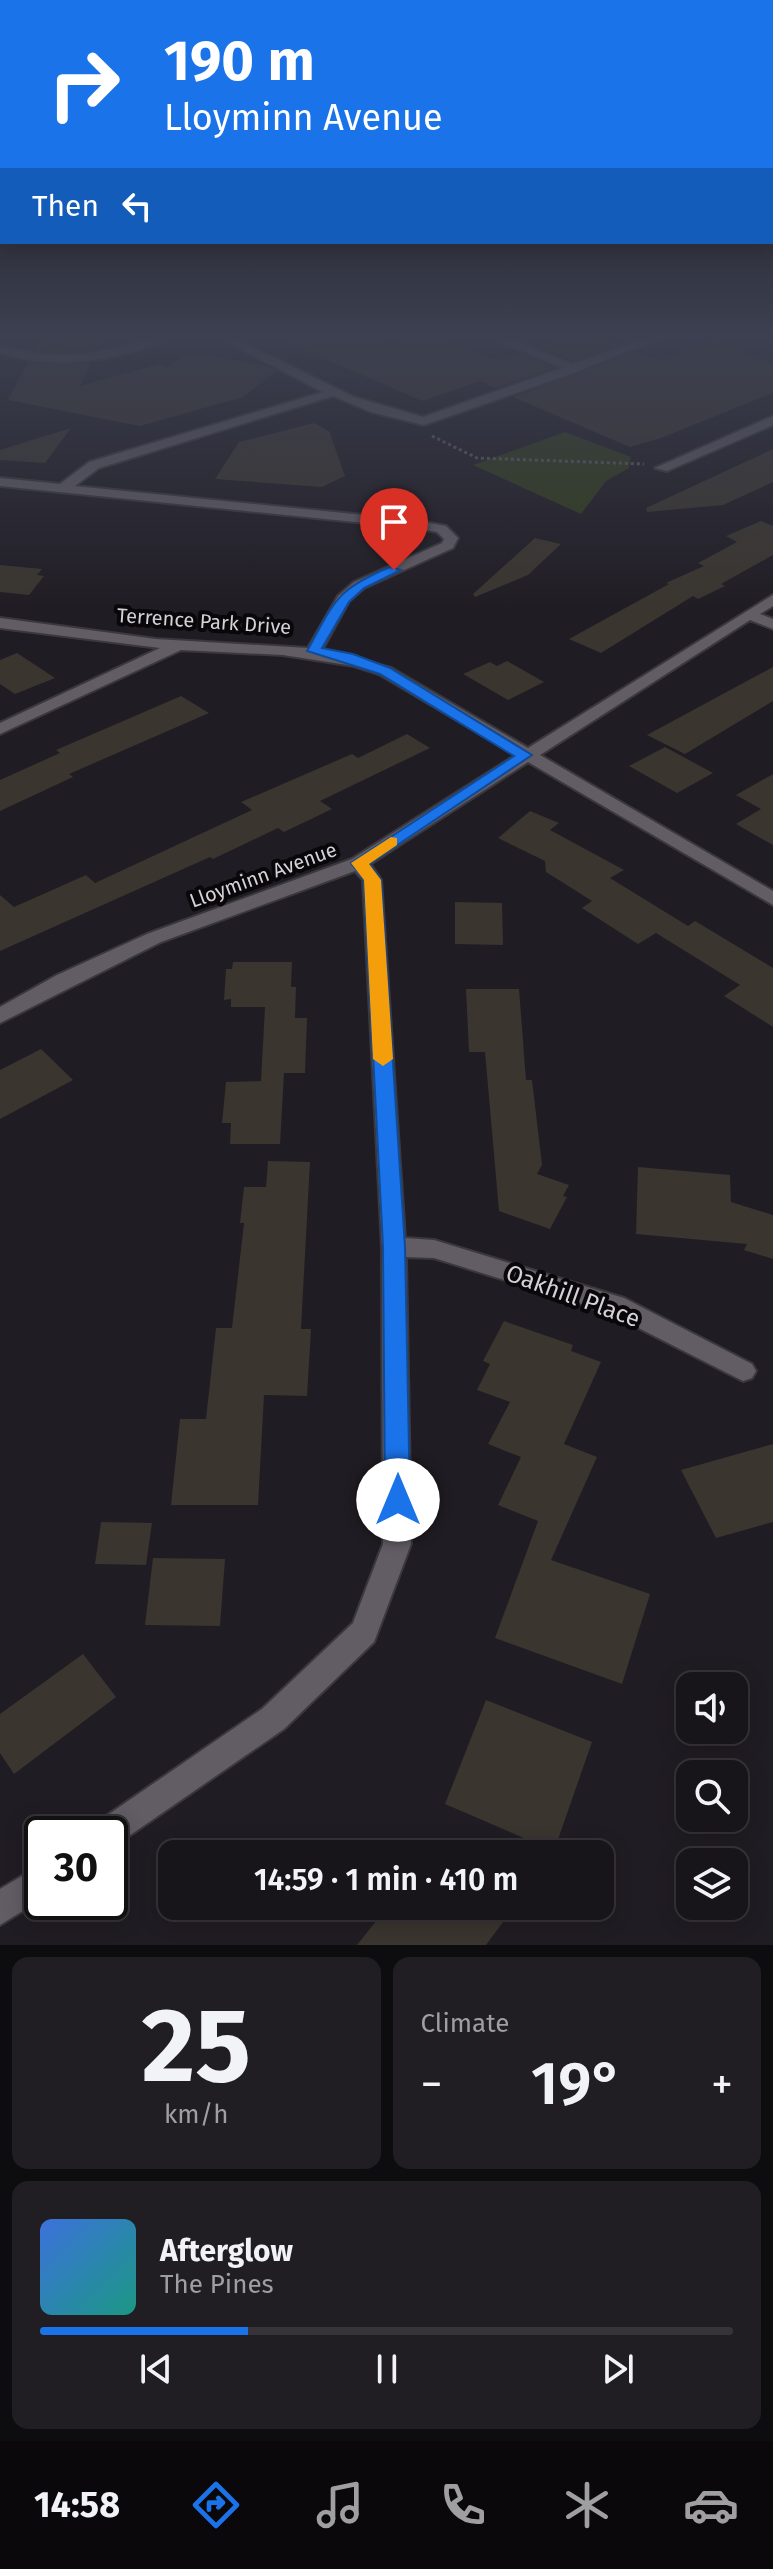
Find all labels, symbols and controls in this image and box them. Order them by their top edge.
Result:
text: 190 m [164,28,315,95]
icon: right [32,32,136,136]
text: Lloyminn Avenue [164,96,443,140]
icon: left [115,184,159,228]
text: Then [32,188,99,224]
pin [360,488,428,570]
icon: arrive [372,500,416,544]
street label: Terrence Park Drive [116,603,292,639]
street label: Lloyminn Avenue [186,837,340,913]
street label: Oakhill Place [502,1259,644,1333]
position arrow [356,1458,440,1542]
map controls [676,1672,748,1920]
button: sound [676,1672,748,1744]
button: search [676,1760,748,1832]
speed limit sign: 30 [24,1816,128,1920]
button: layers [676,1848,748,1920]
text: 14:59 · 1 min · 410 m [254,1862,518,1898]
text: 25 [141,1984,251,2109]
text: Climate [421,2008,509,2039]
text: 19° [531,2048,623,2120]
text: − [421,2058,443,2111]
text: + [711,2058,733,2111]
text: km/h [164,2099,228,2130]
text: Afterglow [160,2233,293,2269]
text: The Pines [160,2269,274,2300]
icon: previous [134,2347,178,2391]
icon: pause [365,2347,409,2391]
icon: next [596,2347,640,2391]
icon: directions [188,2477,244,2533]
icon: music [312,2477,368,2533]
icon: phone [435,2477,491,2533]
icon: climate [559,2477,615,2533]
icon: car [683,2477,739,2533]
text: 14:58 [34,2483,120,2527]

